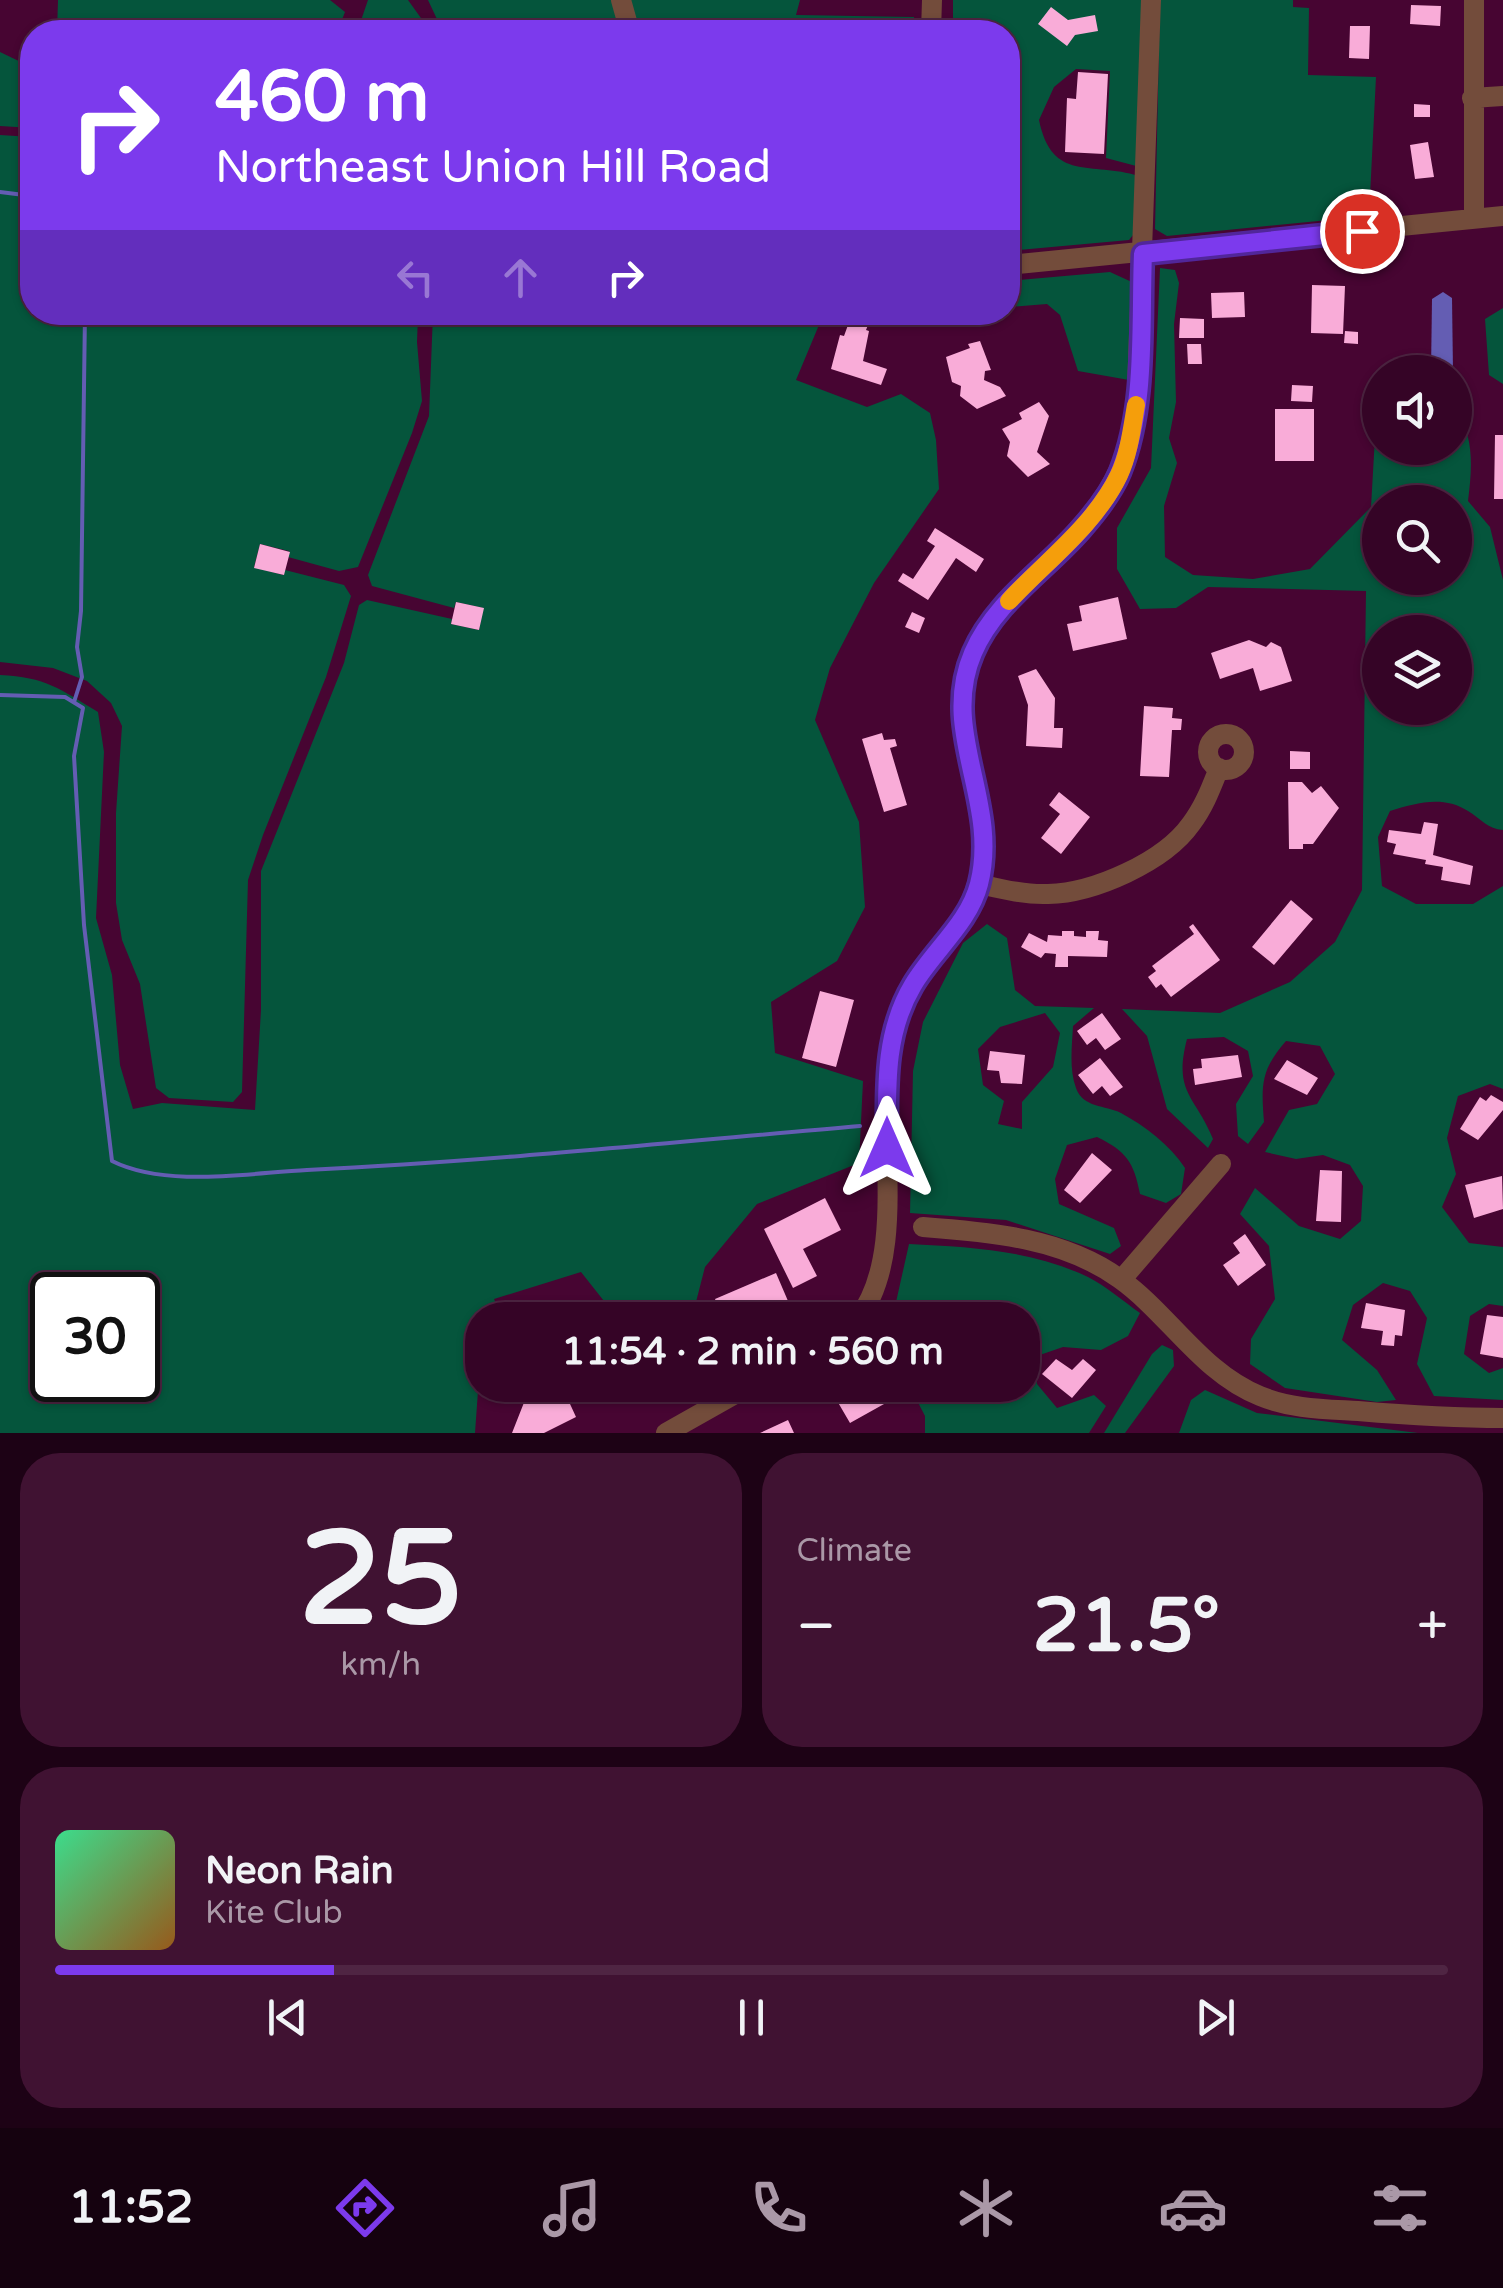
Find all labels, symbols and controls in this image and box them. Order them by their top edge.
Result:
text: 460 m [215,56,429,140]
icon: right [50,60,180,190]
text: Northeast Union Hill Road [215,141,771,195]
pin [1320,189,1405,274]
icon: arrive [1335,204,1390,259]
icon: left [388,250,443,305]
icon: ahead [493,250,548,305]
icon: right [598,250,653,305]
map controls [1362,355,1472,725]
button: sound [1362,355,1472,465]
button: search [1362,485,1472,595]
button: layers [1362,615,1472,725]
position arrow [835,1096,939,1200]
speed limit sign: 30 [30,1272,160,1402]
text: 11:54 · 2 min · 560 m [561,1329,944,1375]
text: 25 [299,1503,462,1659]
text: Climate [797,1532,912,1570]
text: 21.5° [1033,1581,1220,1671]
text: − [797,1594,836,1660]
text: + [1417,1594,1448,1660]
text: km/h [341,1646,421,1684]
text: Neon Rain [205,1848,394,1894]
text: Kite Club [205,1894,343,1932]
icon: previous [260,1990,315,2045]
icon: pause [724,1990,779,2045]
icon: next [1188,1990,1243,2045]
icon: directions [330,2173,400,2243]
icon: music [537,2173,607,2243]
icon: phone [744,2173,814,2243]
icon: climate [951,2173,1021,2243]
icon: car [1158,2173,1228,2243]
icon: filters [1365,2173,1435,2243]
text: 11:52 [68,2181,193,2235]

